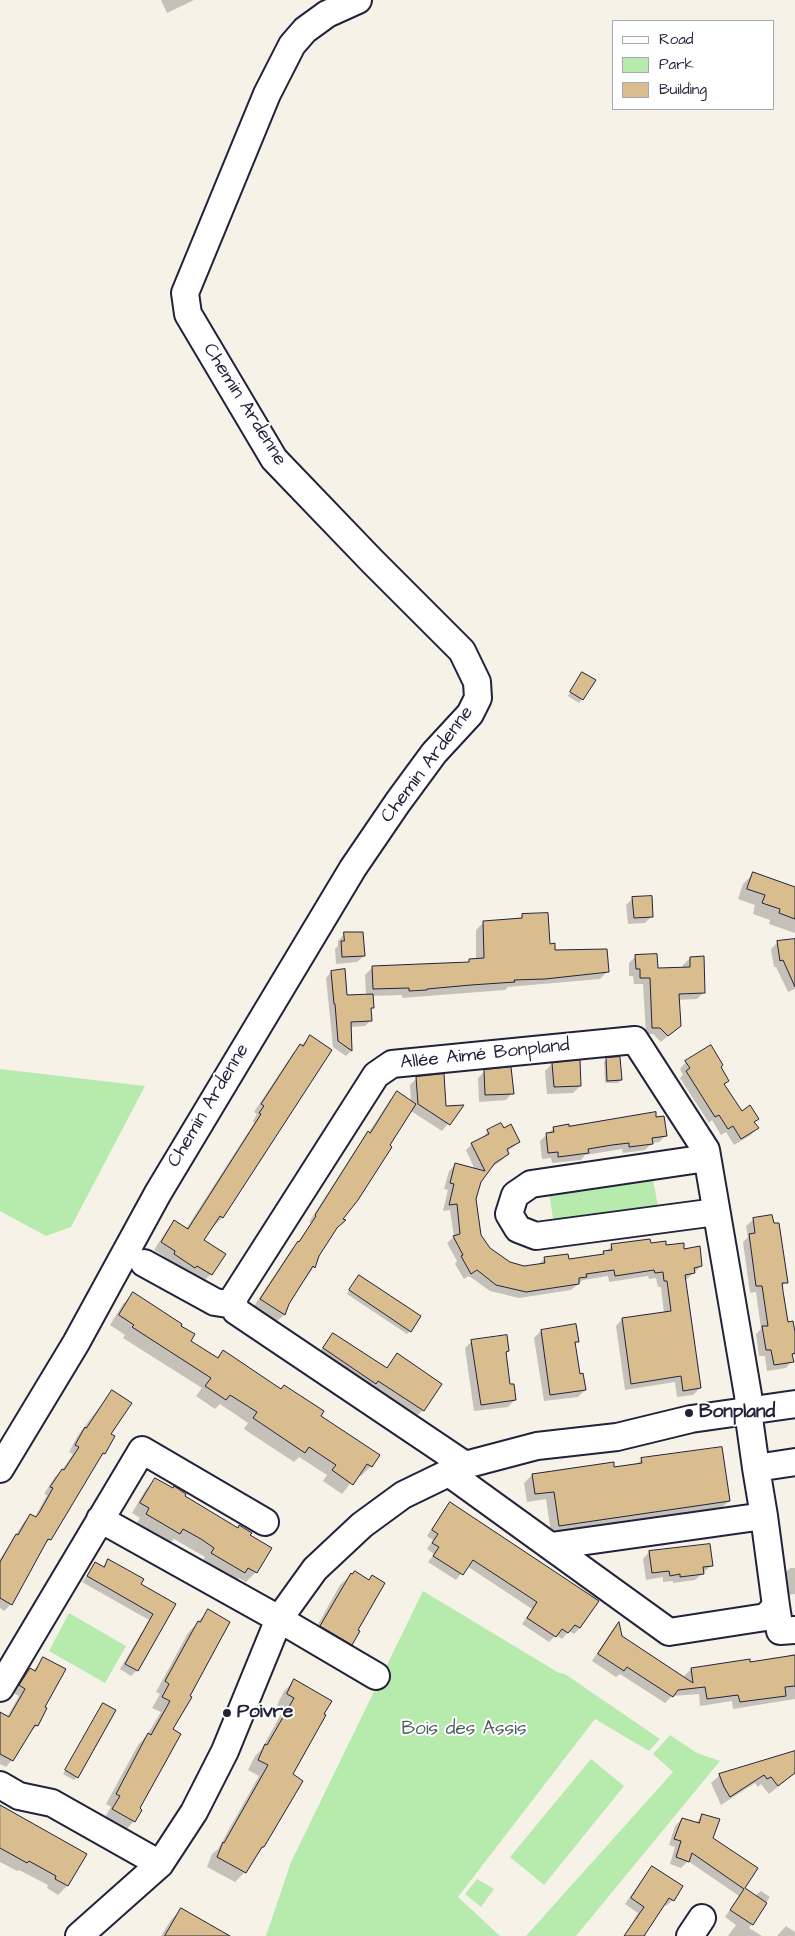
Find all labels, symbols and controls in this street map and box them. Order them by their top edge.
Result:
legend [612,20,775,110]
text: Road [659,29,693,50]
text: Park [659,54,694,75]
text: Building [659,79,707,100]
street label: Chemin Ardenne [197,340,291,470]
street label: Chemin Ardenne [377,702,479,828]
street label: Allée Aimé Bonpland [399,1035,571,1075]
street label: Chemin Ardenne [163,1040,255,1172]
place label: Bonpland [699,1402,775,1424]
marker: Bonpland [683,1407,695,1419]
place label: Poivre [237,1702,293,1724]
marker: Poivre [221,1707,233,1719]
park label: Bois des Assis [401,1719,527,1741]

